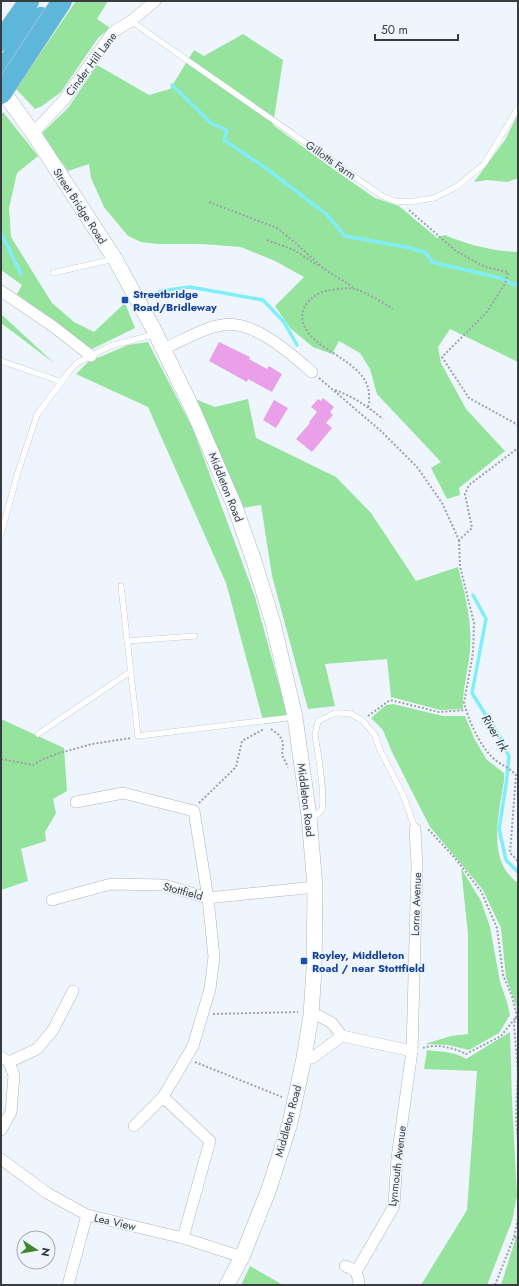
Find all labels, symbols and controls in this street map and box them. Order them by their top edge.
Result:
scale bar [375,16,458,42]
text: 50 m [381,21,408,39]
street label: Cinder Hill Lane [62,29,120,99]
street label: Gillotts Farm [303,137,359,183]
street label: Street Bridge Road [49,165,111,247]
place label: Streetbridge Road/Bridleway [133,286,217,315]
marker: Streetbridge Road/Bridleway [120,295,130,305]
street label: Middleton Road [205,450,247,524]
water label: River Irk [477,711,513,756]
street label: Middleton Road [294,762,318,838]
street label: Lorne Avenue [407,872,425,936]
street label: Stottfield [161,878,205,904]
place label: Royley, Middleton Road / near Stottfield [312,947,425,976]
marker: Royley, Middleton Road / near Stottfield [299,956,309,966]
street label: Middleton Road [271,1083,305,1159]
street label: Lynmouth Avenue [384,1124,410,1207]
street label: Lea View [93,1209,138,1235]
north arrow [16,1230,56,1270]
text: N [37,1246,55,1258]

